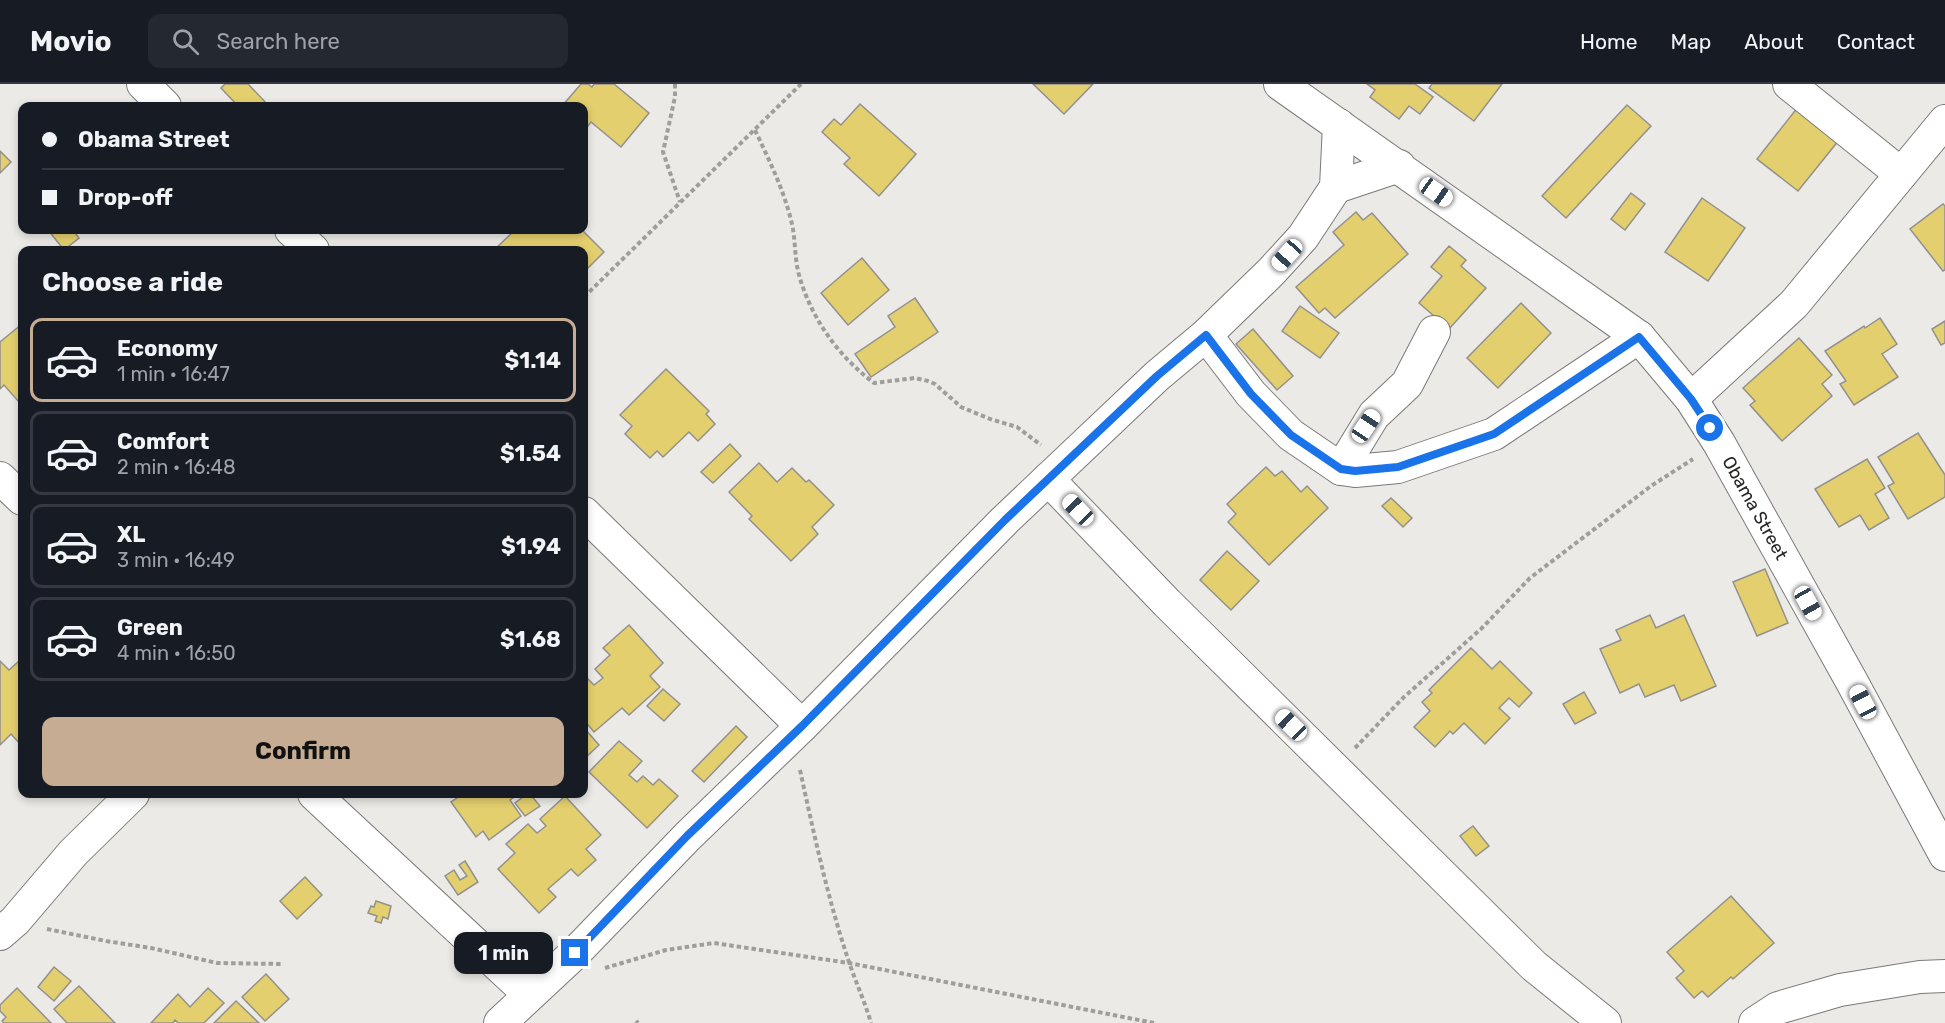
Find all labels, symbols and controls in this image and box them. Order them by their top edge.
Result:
search box [148,14,568,68]
text: Movio [30,25,112,58]
icon: search [169,25,202,58]
text: Search here [217,28,340,55]
text: Home [1580,29,1637,54]
text: Map [1670,29,1711,54]
text: About [1744,29,1804,54]
text: Contact [1837,29,1915,54]
text: Obama Street [78,126,229,153]
car [1416,174,1456,210]
text: Drop-off [78,184,173,211]
car [1268,236,1306,274]
text: Choose a ride [42,266,223,298]
icon: car [45,333,99,387]
text: Economy [117,335,218,362]
text: $1.14 [505,347,561,374]
text: 1 min · 16:47 [117,362,230,386]
car [1348,406,1384,446]
route start [1696,414,1723,441]
icon: car [45,426,99,480]
text: Comfort [117,428,209,455]
text: $1.54 [500,440,561,467]
street label: Obama Street [1717,452,1793,564]
text: 2 min · 16:48 [117,455,236,479]
car [1059,491,1097,529]
icon: car [45,519,99,573]
text: XL [117,521,145,548]
text: $1.94 [501,533,561,560]
text: 3 min · 16:49 [117,548,235,572]
car [1791,583,1825,623]
icon: car [45,612,99,666]
text: Green [117,614,183,641]
text: $1.68 [500,626,561,653]
text: 4 min · 16:50 [117,641,236,665]
car [1847,682,1879,722]
car [1272,706,1310,744]
button: Confirm [42,717,564,786]
callout: 1 min [455,932,554,974]
route end [561,939,588,966]
text: 1 min [478,941,529,965]

